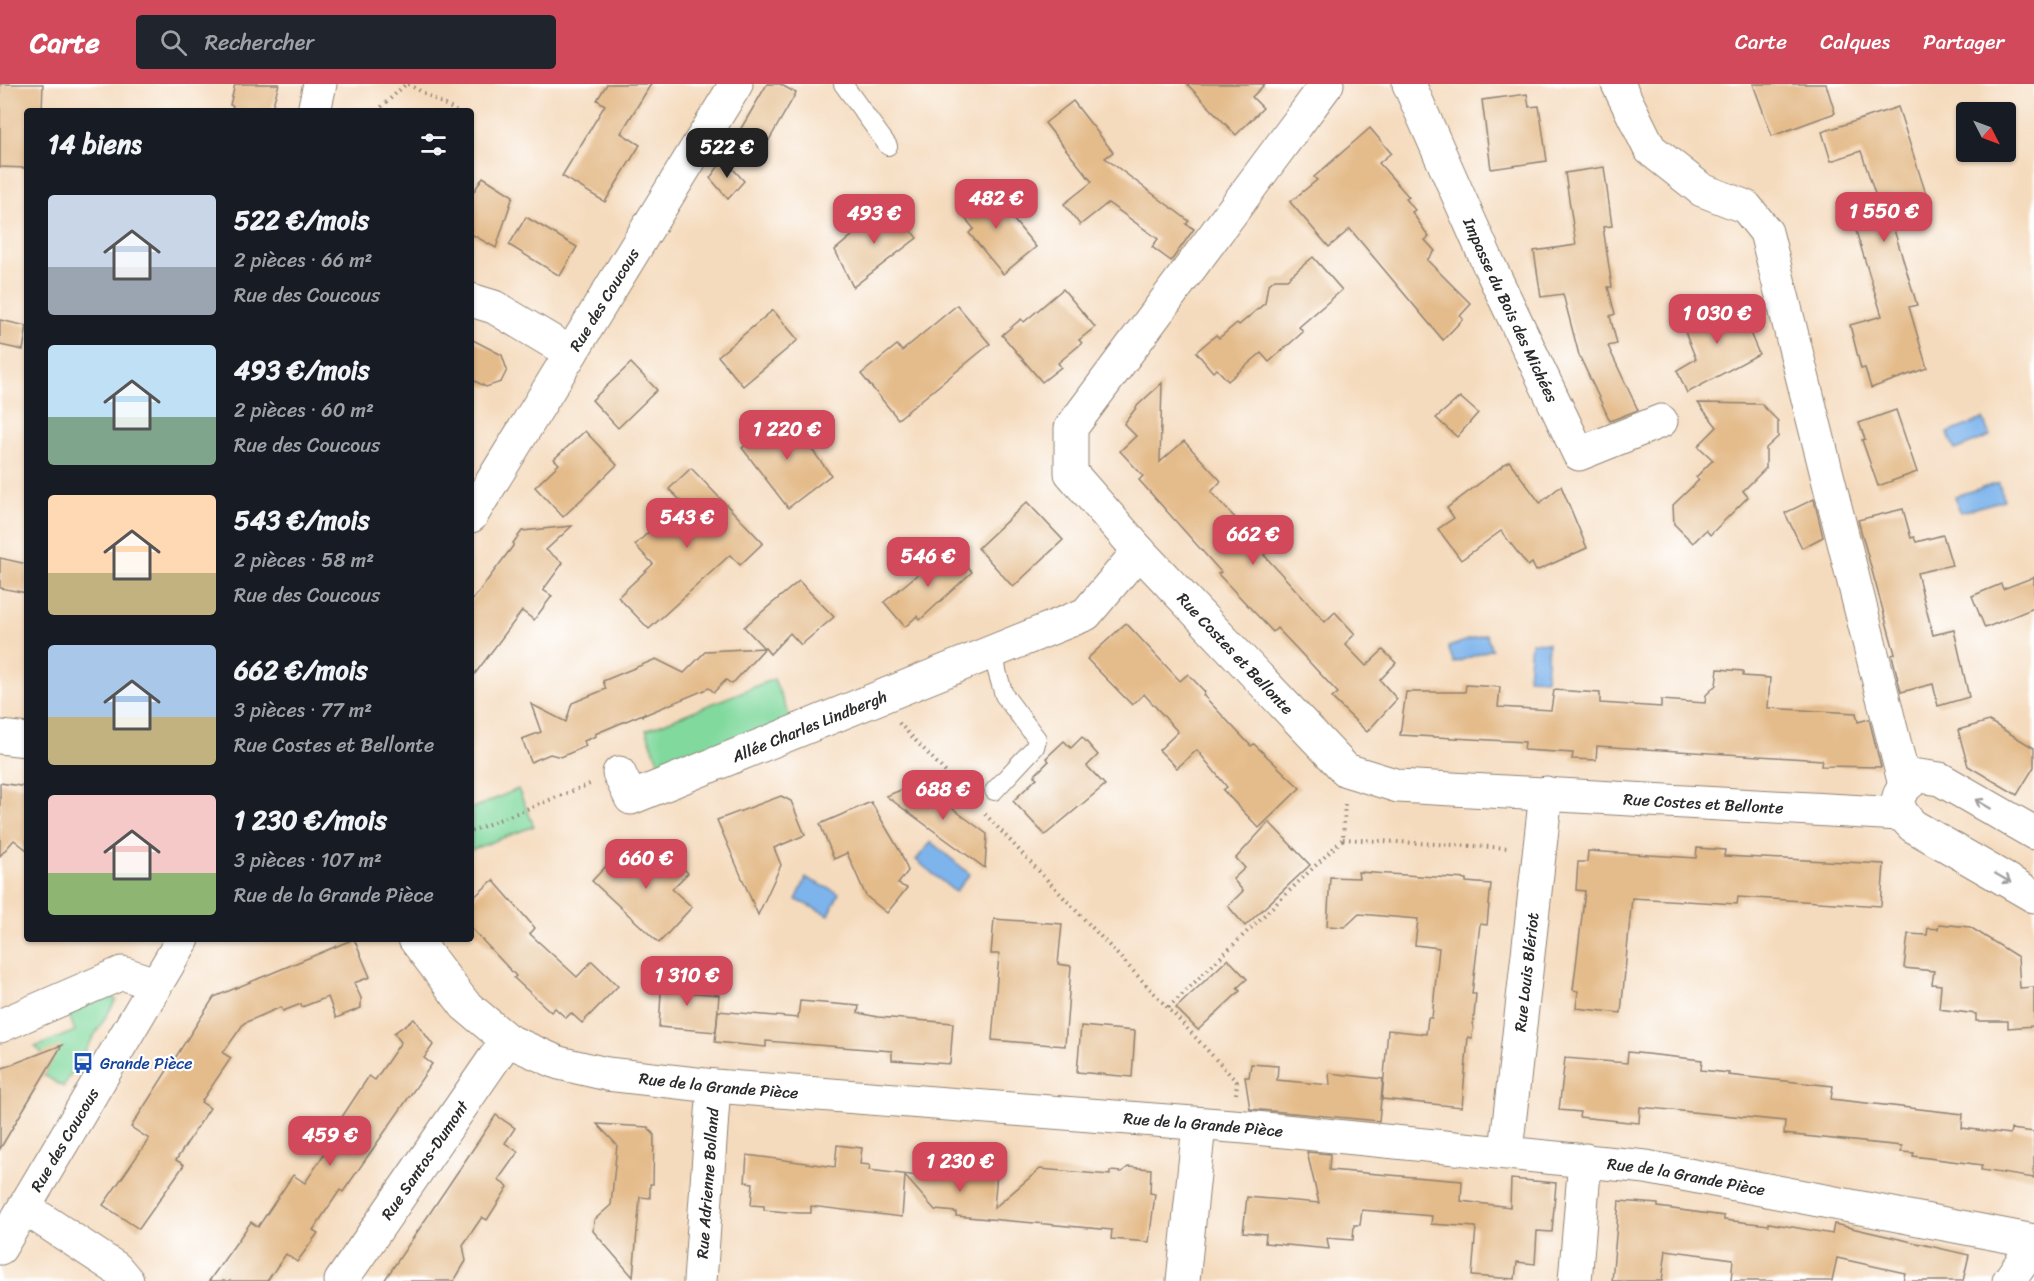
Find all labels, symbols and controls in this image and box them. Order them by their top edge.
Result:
search box [136,15,556,69]
text: Carte [30,18,100,67]
text: Rechercher [205,23,314,62]
text: Carte [1735,23,1787,61]
text: Calques [1820,23,1890,61]
text: Partager [1923,23,2004,61]
icon: search [157,26,190,59]
north arrow [1956,102,2016,162]
map controls [1956,102,2016,162]
text: 14 biens [48,121,142,167]
icon: filters [417,128,450,161]
pin: 522 € [685,128,769,179]
text: 522 € [700,130,754,165]
pin: 482 € [954,179,1038,230]
text: 482 € [969,181,1023,216]
pin: 1 550 € [1829,192,1939,243]
pin: 493 € [832,194,916,245]
text: 1 550 € [1849,194,1919,229]
text: 493 € [847,196,901,231]
text: 522 €/mois [234,197,369,243]
street label: Impasse du Bois des Michées [1454,212,1567,408]
icon: home [96,219,168,291]
street label: Rue des Coucous [561,242,648,357]
text: 2 pièces · 66 m² [234,243,372,278]
text: Rue des Coucous [234,278,380,313]
pin: 1 030 € [1662,294,1772,345]
text: 1 030 € [1683,296,1751,331]
text: 493 €/mois [234,347,370,393]
icon: home [96,369,168,441]
text: 2 pièces · 60 m² [234,393,374,428]
pin: 1 220 € [732,410,842,461]
text: 1 220 € [753,412,821,447]
text: Rue des Coucous [234,428,380,463]
text: 543 €/mois [234,497,370,543]
pin: 543 € [645,498,729,549]
text: 543 € [660,500,714,535]
pin: 662 € [1211,515,1295,566]
text: 662 € [1227,517,1279,552]
icon: home [96,519,168,591]
pin: 546 € [886,537,970,588]
text: 546 € [901,539,955,574]
text: 2 pièces · 58 m² [234,543,374,578]
text: Rue des Coucous [234,578,380,613]
street label: Rue Costes et Bellonte [1170,585,1301,722]
text: 662 €/mois [234,647,368,693]
icon: home [96,669,168,741]
street label: Allée Charles Lindbergh [727,682,891,771]
text: 3 pièces · 77 m² [234,693,372,728]
text: Rue Costes et Bellonte [234,728,434,763]
pin: 688 € [901,770,985,821]
text: 688 € [916,772,970,807]
street label: Rue Costes et Bellonte [1623,785,1784,822]
text: 1 230 €/mois [234,797,387,843]
one-way arrow [1975,798,1992,810]
icon: home [96,819,168,891]
pin: 660 € [604,839,688,890]
text: 660 € [619,841,673,876]
text: 3 pièces · 107 m² [234,843,382,878]
one-way arrow [1993,873,2011,884]
text: Rue de la Grande Pièce [234,878,434,913]
street label: Rue Louis Blériot [1505,911,1548,1033]
pin: 1 310 € [632,956,742,1007]
text: 1 310 € [655,958,719,993]
place label: Grande Pièce [100,1049,193,1078]
bus stop icon: Grande Pièce [71,1051,95,1075]
street label: Rue de la Grande Pièce [638,1064,800,1107]
street label: Rue des Coucous [22,1082,107,1198]
street label: Rue Santos-Dumont [373,1094,477,1226]
street label: Rue de la Grande Pièce [1122,1104,1284,1146]
street label: Rue Adrienne Bolland [688,1105,727,1260]
pin: 459 € [288,1116,372,1167]
text: 459 € [302,1118,358,1153]
pin: 1 230 € [905,1142,1015,1193]
text: 1 230 € [926,1144,994,1179]
street label: Rue de la Grande Pièce [1606,1149,1768,1204]

